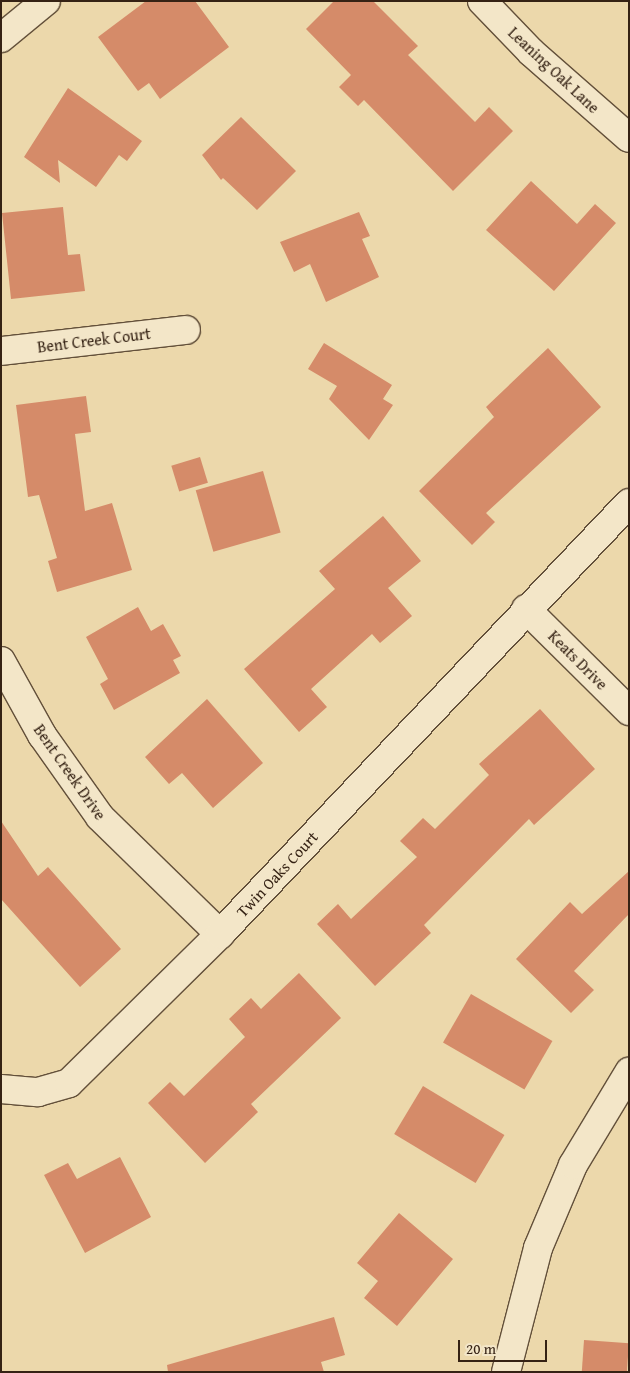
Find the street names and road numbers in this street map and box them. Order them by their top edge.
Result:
street label: Leaning Oak Lane [504,23,604,117]
street label: Bent Creek Court [36,324,152,356]
street label: Keats Drive [544,626,612,694]
street label: Bent Creek Drive [30,720,110,824]
street label: Twin Oaks Court [232,827,322,921]

